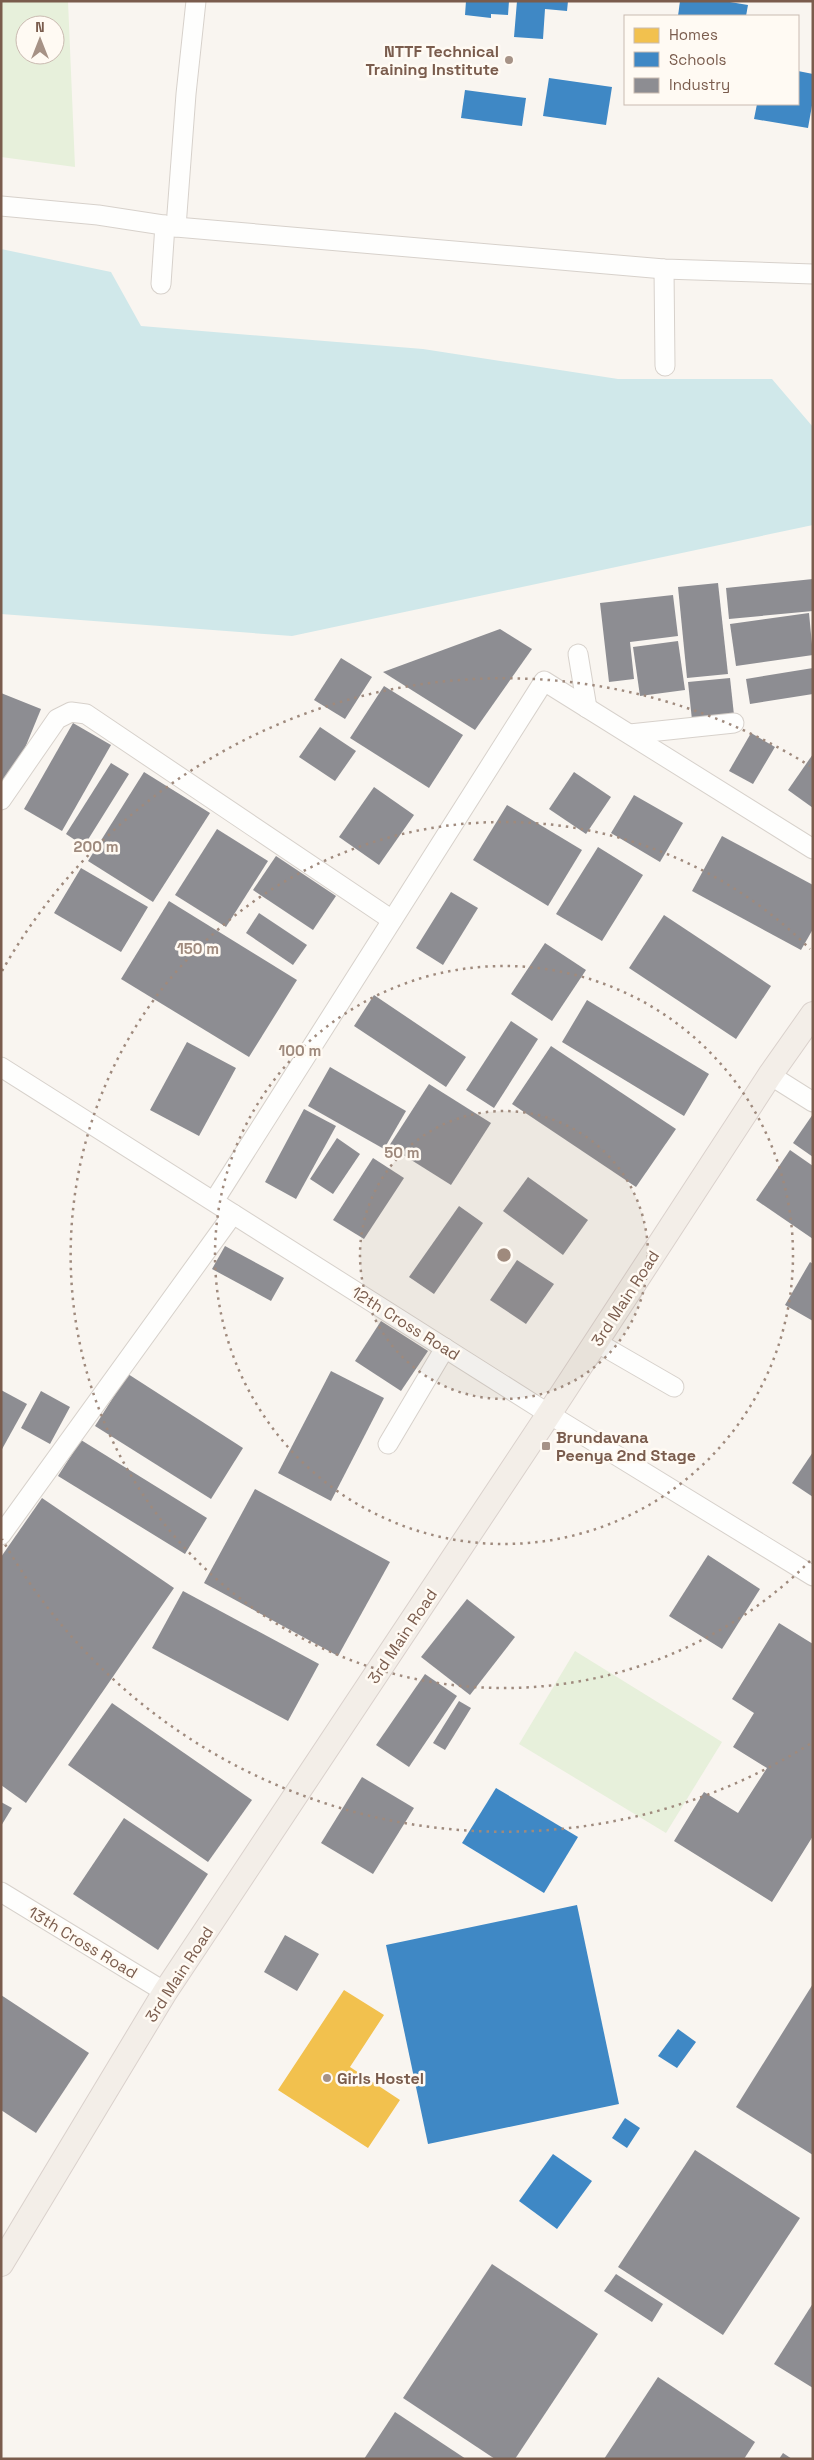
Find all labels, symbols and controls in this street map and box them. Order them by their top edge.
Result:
north arrow [15,15,65,65]
legend [624,15,799,105]
text: N [35,18,45,36]
text: Homes [669,25,718,44]
place label: NTTF Technical Training Institute [366,41,499,80]
text: Schools [669,50,727,69]
marker: NTTF Technical Training Institute [503,54,515,66]
text: Industry [669,75,730,94]
text: 200 m [74,837,118,856]
text: 150 m [177,939,219,958]
text: 100 m [279,1041,321,1060]
text: 50 m [384,1143,420,1162]
centre of rings [495,1246,513,1264]
street label: 3rd Main Road [587,1246,664,1350]
street label: 12th Cross Road [348,1282,464,1365]
place label: Brundavana Peenya 2nd Stage [556,1427,696,1466]
marker: Brundavana Peenya 2nd Stage [540,1440,552,1452]
street label: 3rd Main Road [363,1585,442,1688]
street label: 13th Cross Road [24,1902,141,1983]
street label: 3rd Main Road [141,1922,218,2026]
place label: Girls Hostel [337,2068,424,2089]
marker: Girls Hostel [321,2072,333,2084]

